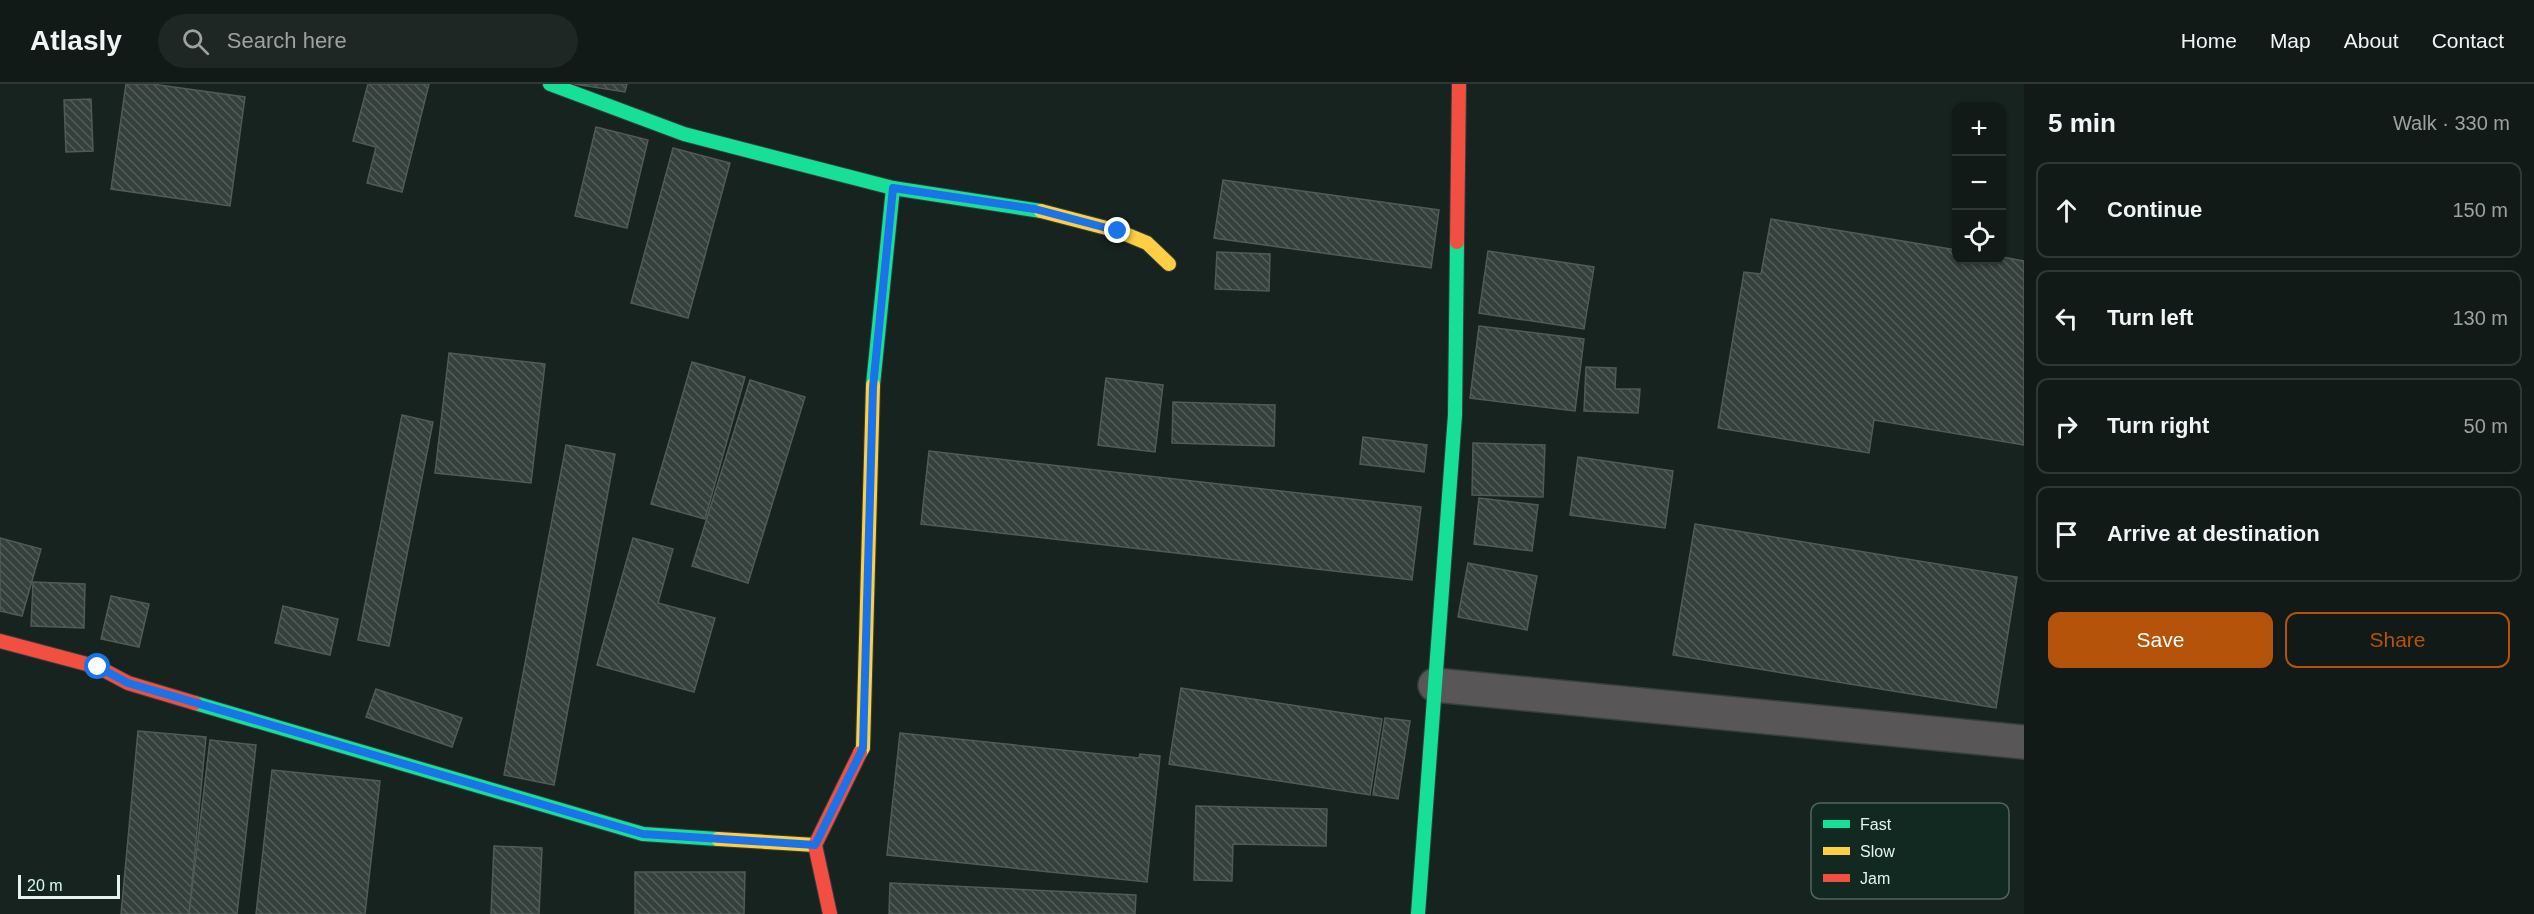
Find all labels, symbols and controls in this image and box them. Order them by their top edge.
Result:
search box [158,14,578,68]
text: Atlasly [30,25,122,56]
icon: search [179,25,212,58]
text: Search here [227,28,347,53]
text: Home [2181,29,2237,52]
text: Map [2270,29,2311,52]
text: About [2344,29,2399,52]
text: Contact [2432,29,2504,52]
map controls [1952,102,2006,264]
button: + [1952,102,2006,156]
text: 5 min [2048,108,2116,138]
text: Walk · 330 m [2393,112,2510,134]
button: − [1952,156,2006,210]
icon: ahead [2050,194,2083,227]
text: Continue [2107,197,2202,222]
text: 150 m [2452,199,2508,221]
button: locate [1952,210,2006,264]
route end [1104,217,1130,243]
icon: left [2050,302,2083,335]
text: Turn left [2107,305,2193,330]
text: 130 m [2452,307,2508,329]
icon: right [2050,410,2083,443]
text: Turn right [2107,413,2209,438]
text: 50 m [2464,415,2508,437]
icon: arrive [2050,518,2083,551]
text: Arrive at destination [2107,521,2320,546]
button: Save [2048,612,2273,668]
button: Share [2285,612,2510,668]
route start [84,653,110,679]
legend [1811,803,2009,899]
text: Fast [1860,816,1892,833]
text: Slow [1860,843,1895,860]
text: Jam [1860,870,1890,887]
scale bar [18,872,120,900]
text: 20 m [27,877,63,894]

